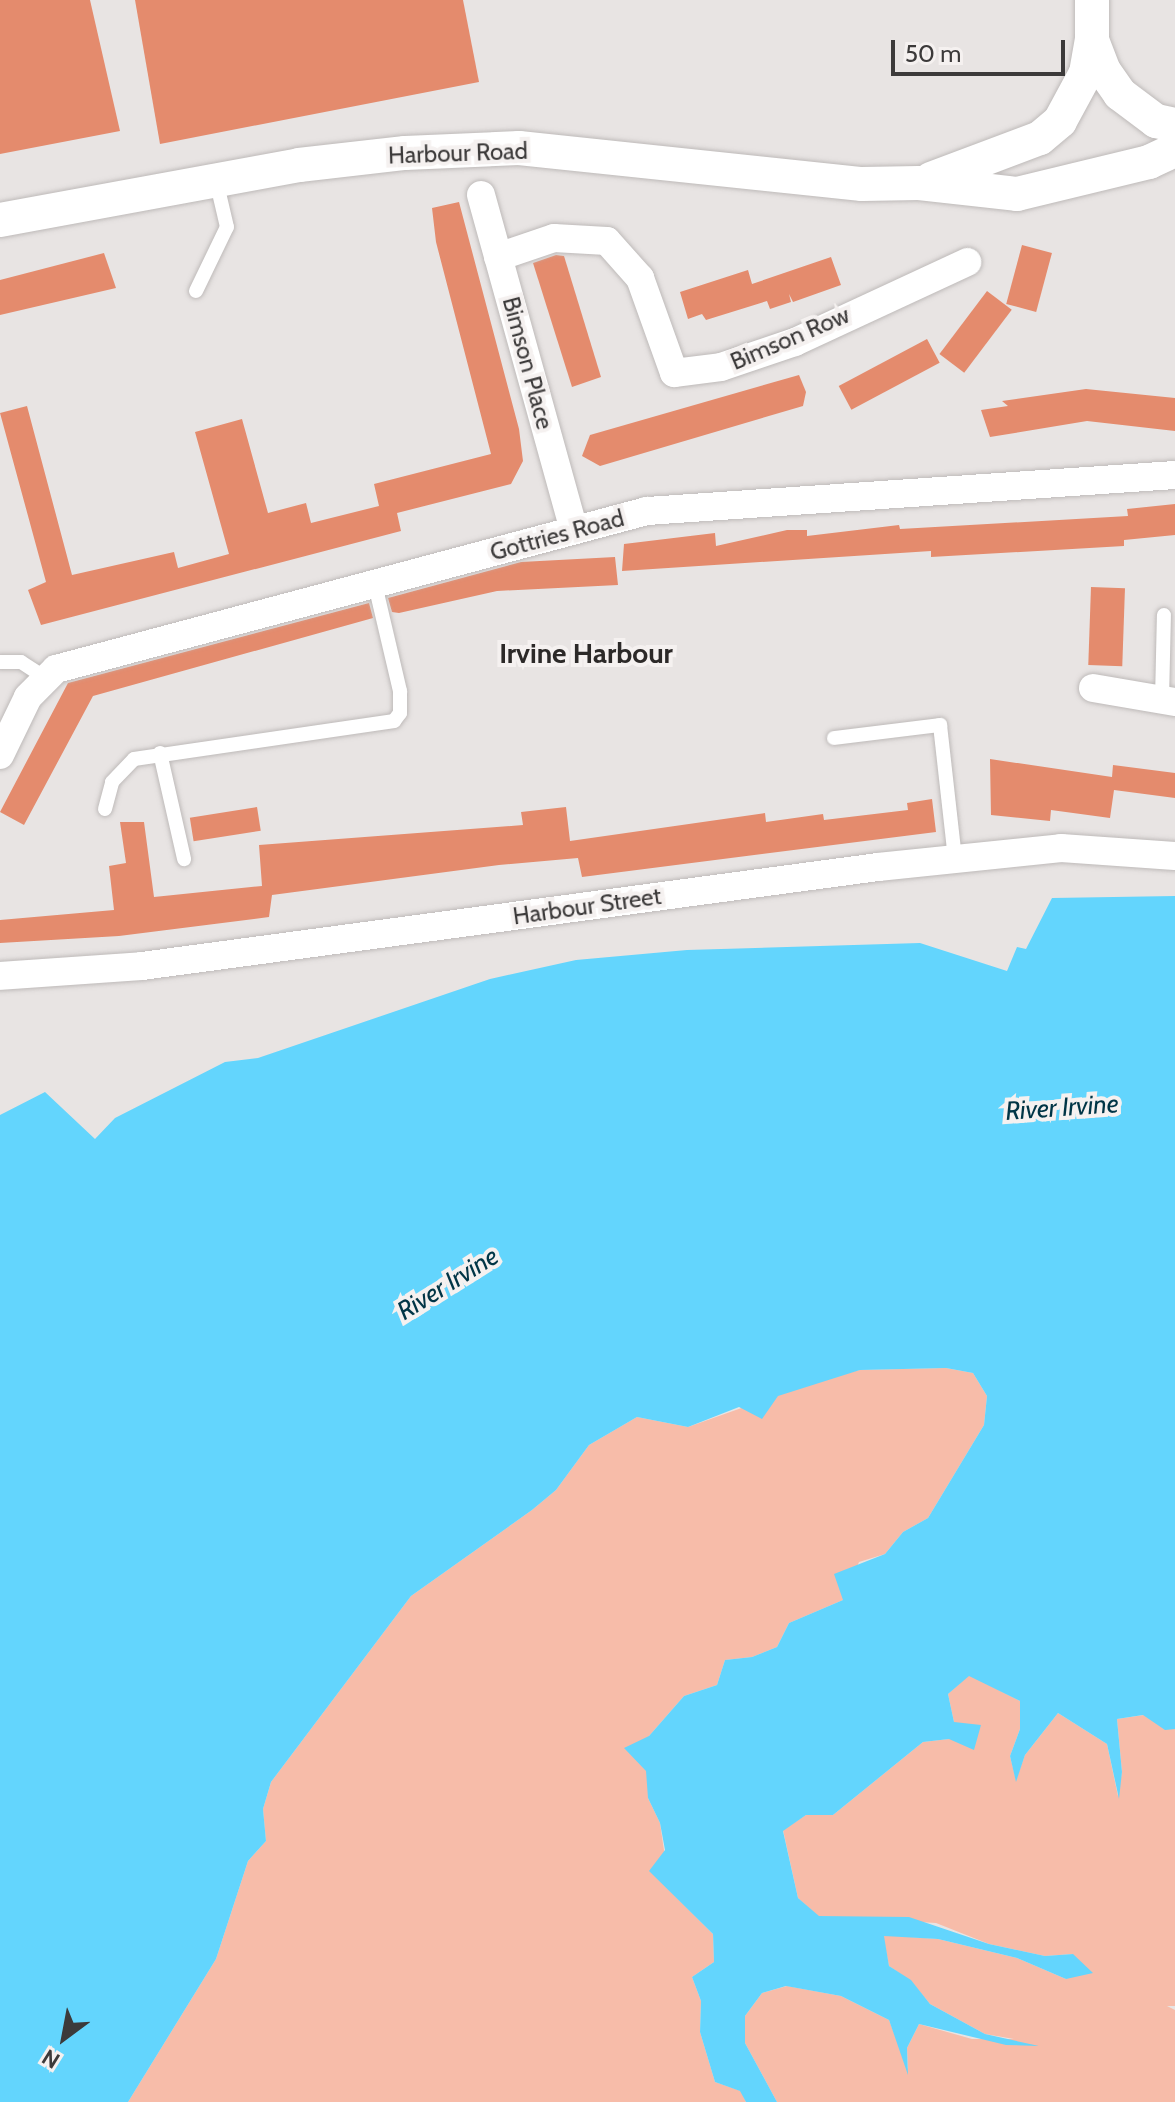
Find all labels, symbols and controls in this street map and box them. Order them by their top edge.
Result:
scale bar [895,24,1069,74]
text: 50 m [905,39,961,68]
street label: Harbour Road [388,136,528,170]
street label: Bimson Place [496,294,560,432]
street label: Bimson Row [726,300,854,376]
street label: Gottries Road [487,503,627,567]
district label: Irvine Harbour [499,636,673,670]
street label: Harbour Street [511,881,663,931]
water label: River Irvine [1004,1088,1120,1128]
water label: River Irvine [392,1241,504,1327]
north arrow [24,1998,104,2078]
text: N [37,2043,65,2074]

